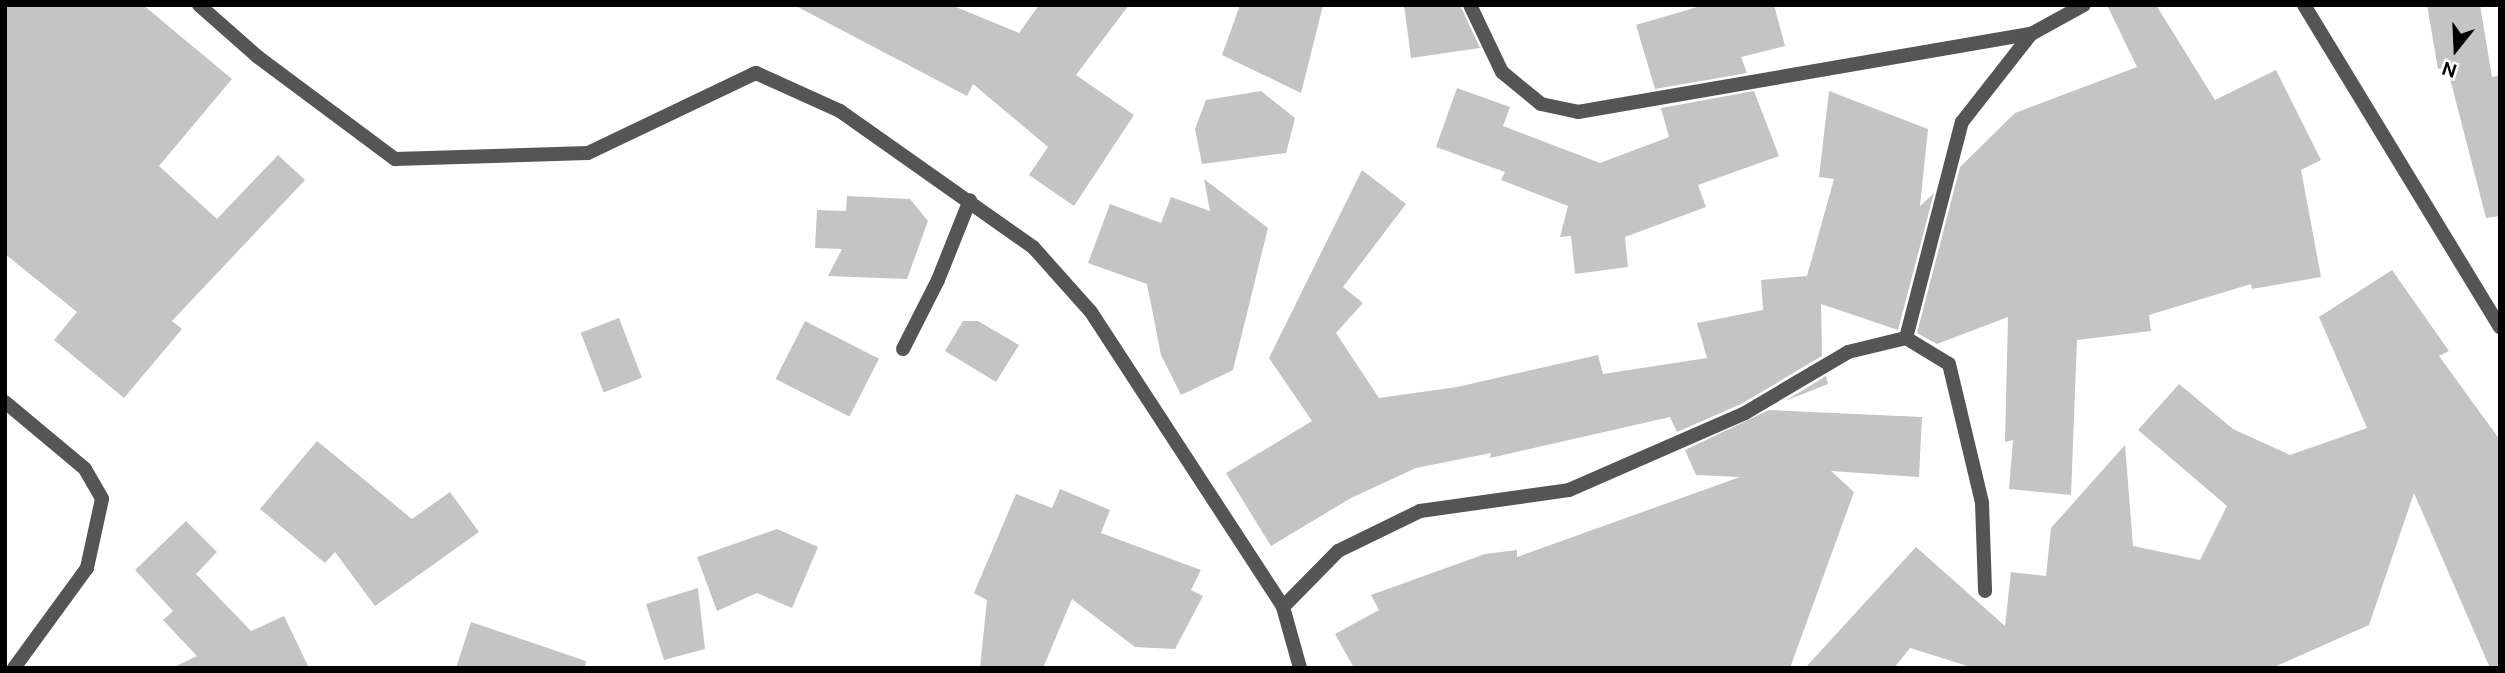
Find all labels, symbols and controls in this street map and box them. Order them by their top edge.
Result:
north arrow [2421,14,2491,84]
text: N [2439,55,2460,83]

